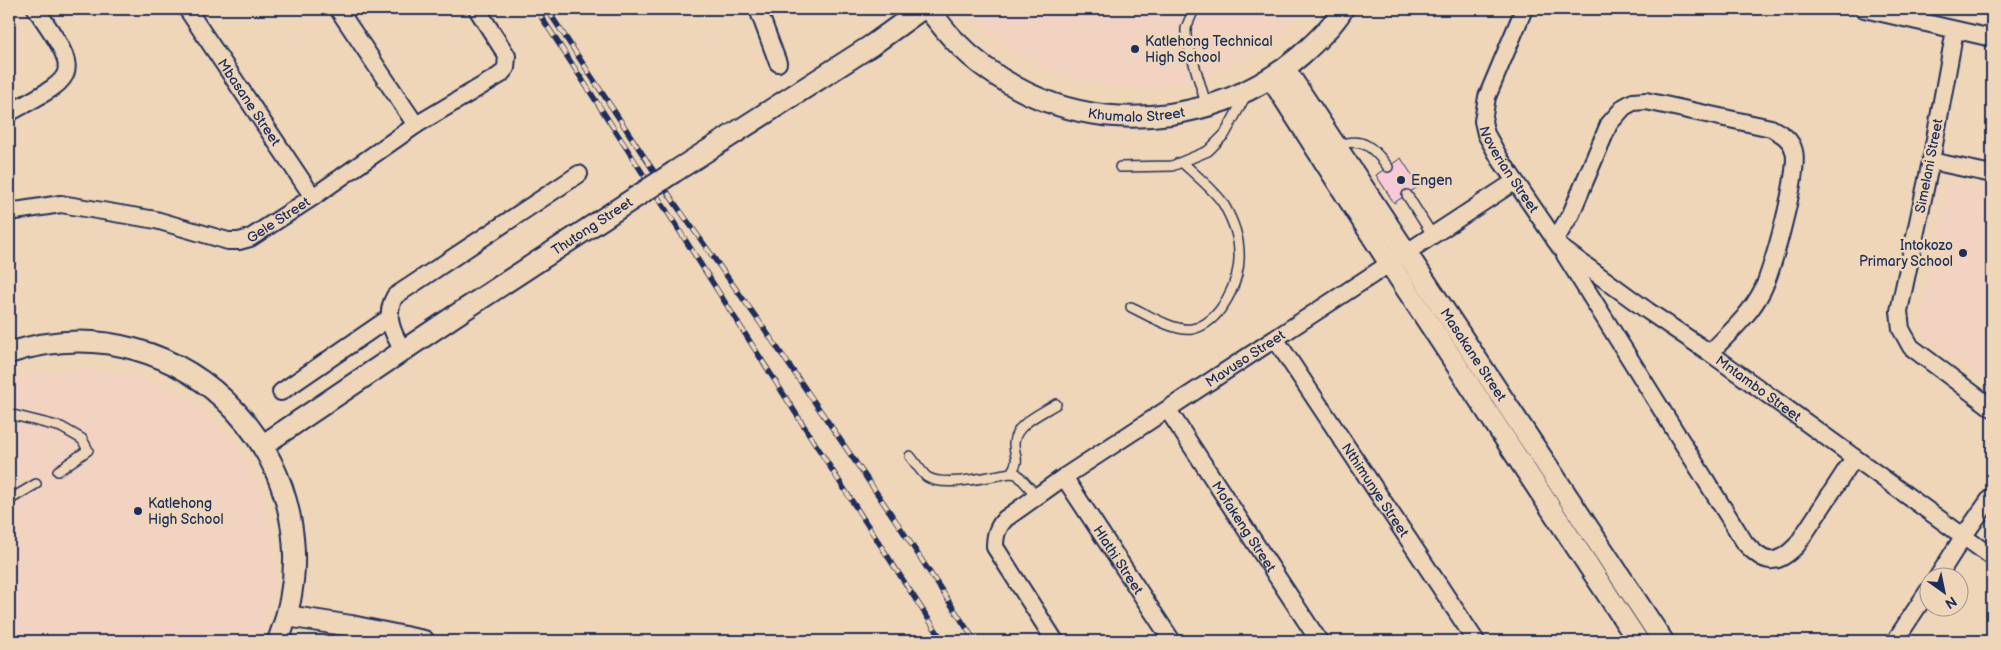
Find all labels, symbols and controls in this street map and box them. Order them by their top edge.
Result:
place label: Katlehong Technical High School [1145,33,1273,66]
marker: Katlehong Technical High School [1129,43,1141,55]
street label: Mbasane Street [214,55,285,149]
street label: Khumalo Street [1087,103,1187,125]
street label: Simelani Street [1912,117,1947,215]
street label: Noverian Street [1476,124,1543,216]
place label: Engen [1411,172,1453,189]
marker: Engen [1395,174,1407,186]
street label: Gele Street [243,192,314,246]
street label: Thutong Street [548,193,636,259]
place label: Intokozo Primary School [1859,237,1953,270]
marker: Intokozo Primary School [1957,247,1969,259]
street label: Masakane Street [1437,305,1511,405]
street label: Mavuso Street [1202,326,1289,390]
street label: Mntambo Street [1713,352,1805,425]
street label: Nthimunye Street [1338,440,1413,541]
street label: Mofakeng Street [1208,478,1280,575]
place label: Katlehong High School [148,495,224,528]
marker: Katlehong High School [132,505,144,517]
street label: Hlathi Street [1090,522,1148,598]
north arrow [1918,568,1968,618]
text: N [1942,592,1960,612]

